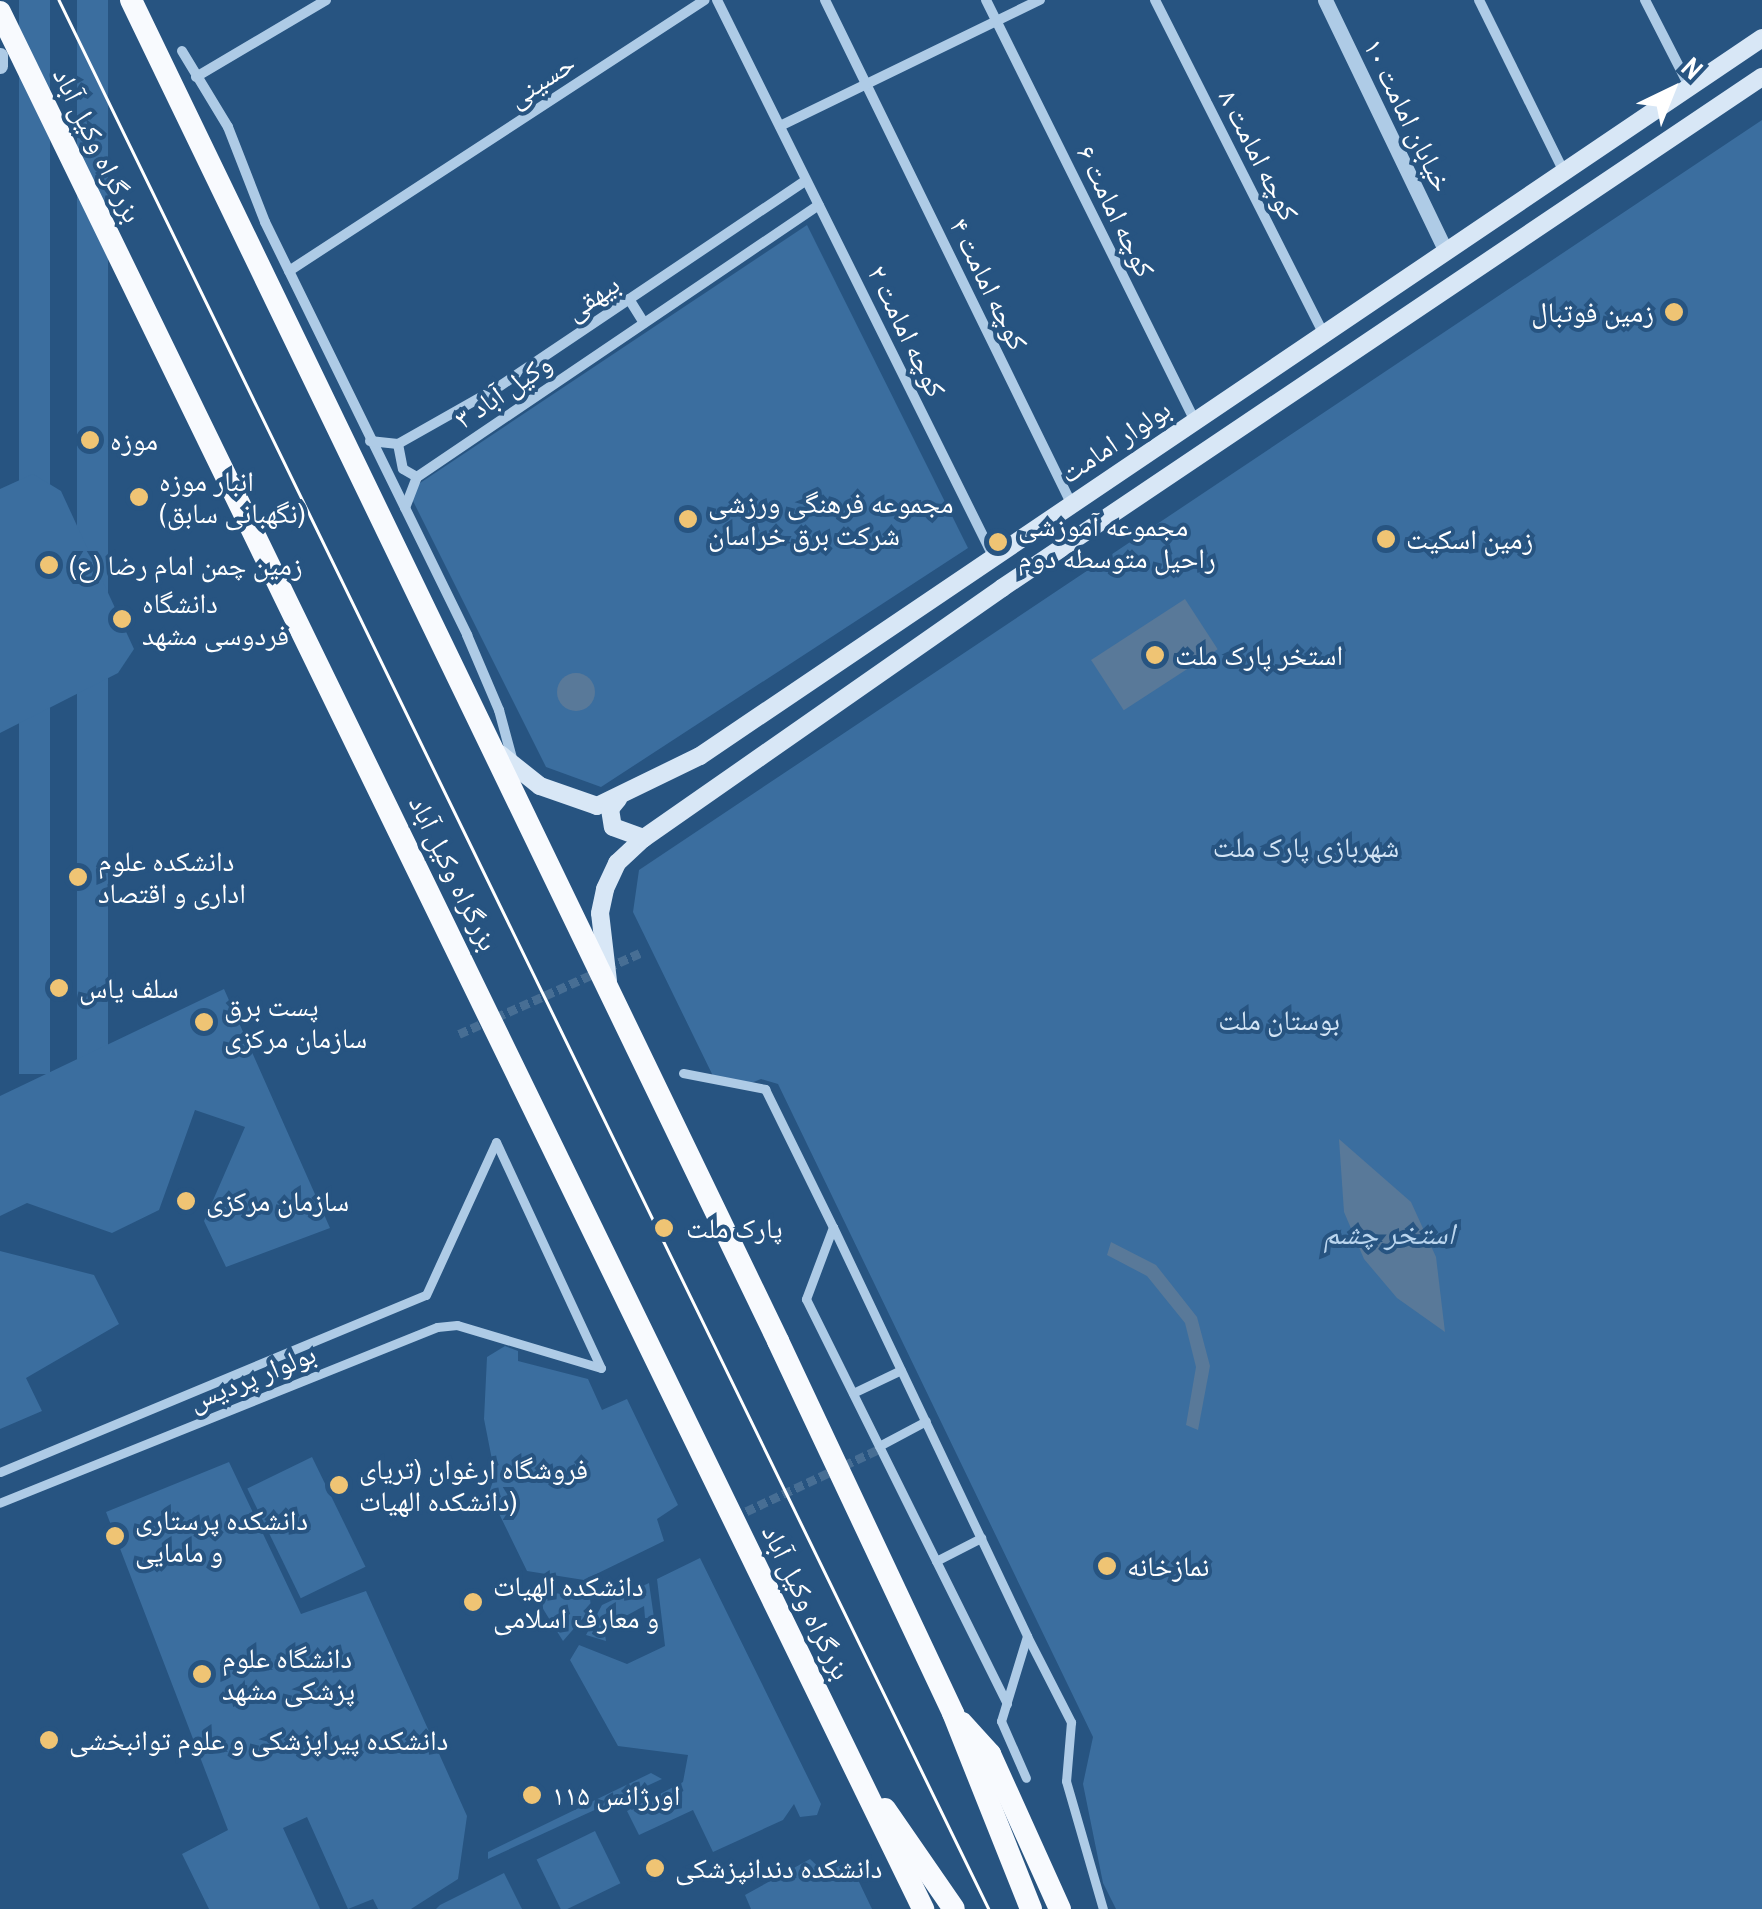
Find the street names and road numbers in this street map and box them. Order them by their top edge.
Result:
street label: خیابان امامت ۱۰ [1356,33,1460,197]
street label: حسینی [501,46,581,114]
street label: بزرگراه وکیل آباد [46,62,150,228]
street label: کوچه امامت ۸ [1212,84,1306,226]
street label: کوچه امامت ۶ [1070,140,1162,282]
street label: کوچه امامت ۴ [943,213,1035,355]
street label: کوچه امامت ۲ [861,260,953,402]
street label: بیهقی [558,267,626,327]
street label: ۳ وکیل آباد [448,346,558,436]
street label: بولوار امامت [1053,392,1177,490]
street label: بزرگراه وکیل آباد [402,790,506,956]
street label: بولوار پردیس [183,1336,321,1418]
street label: بزرگراه وکیل آباد [755,1519,859,1685]

